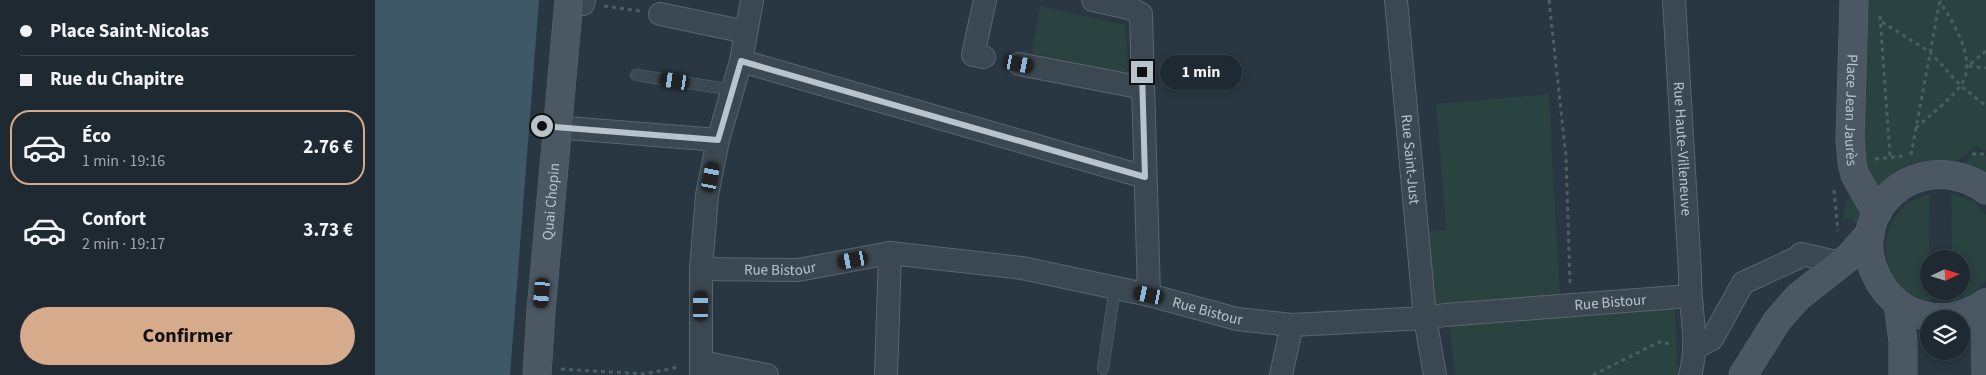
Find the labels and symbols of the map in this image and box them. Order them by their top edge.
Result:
car [1002,54,1035,74]
callout: 1 min [1159,54,1242,90]
street label: Place Jean Jaurès [1840,54,1863,167]
route end [1131,61,1153,83]
car [659,71,690,91]
street label: Rue Haute-Villeneuve [1668,81,1697,216]
street label: Rue Saint-Just [1396,113,1425,205]
route start [531,115,553,137]
car [700,161,721,193]
street label: Quai Chopin [537,162,565,241]
car [836,250,869,270]
north arrow [1920,250,1970,300]
street label: Rue Bistour [744,256,818,281]
car [533,277,550,309]
car [1132,285,1165,305]
street label: Rue Bistour [1574,289,1648,315]
car [693,291,708,321]
street label: Rue Bistour [1170,291,1244,330]

